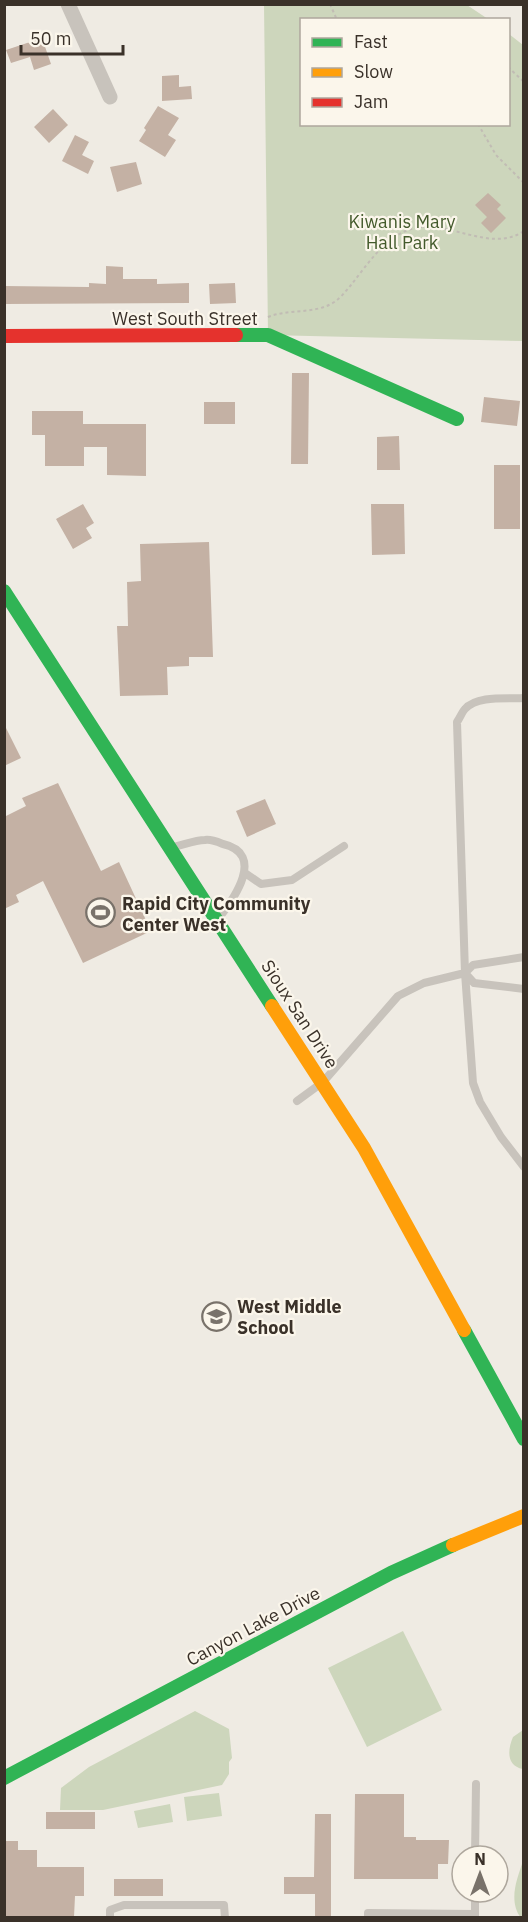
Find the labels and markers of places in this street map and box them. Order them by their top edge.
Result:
place label: Rapid City Community Center West [122,892,311,936]
sports icon: Rapid City Community Center West [85,897,117,929]
place label: West Middle School [237,1295,342,1339]
school or university icon: West Middle School [200,1300,232,1332]

